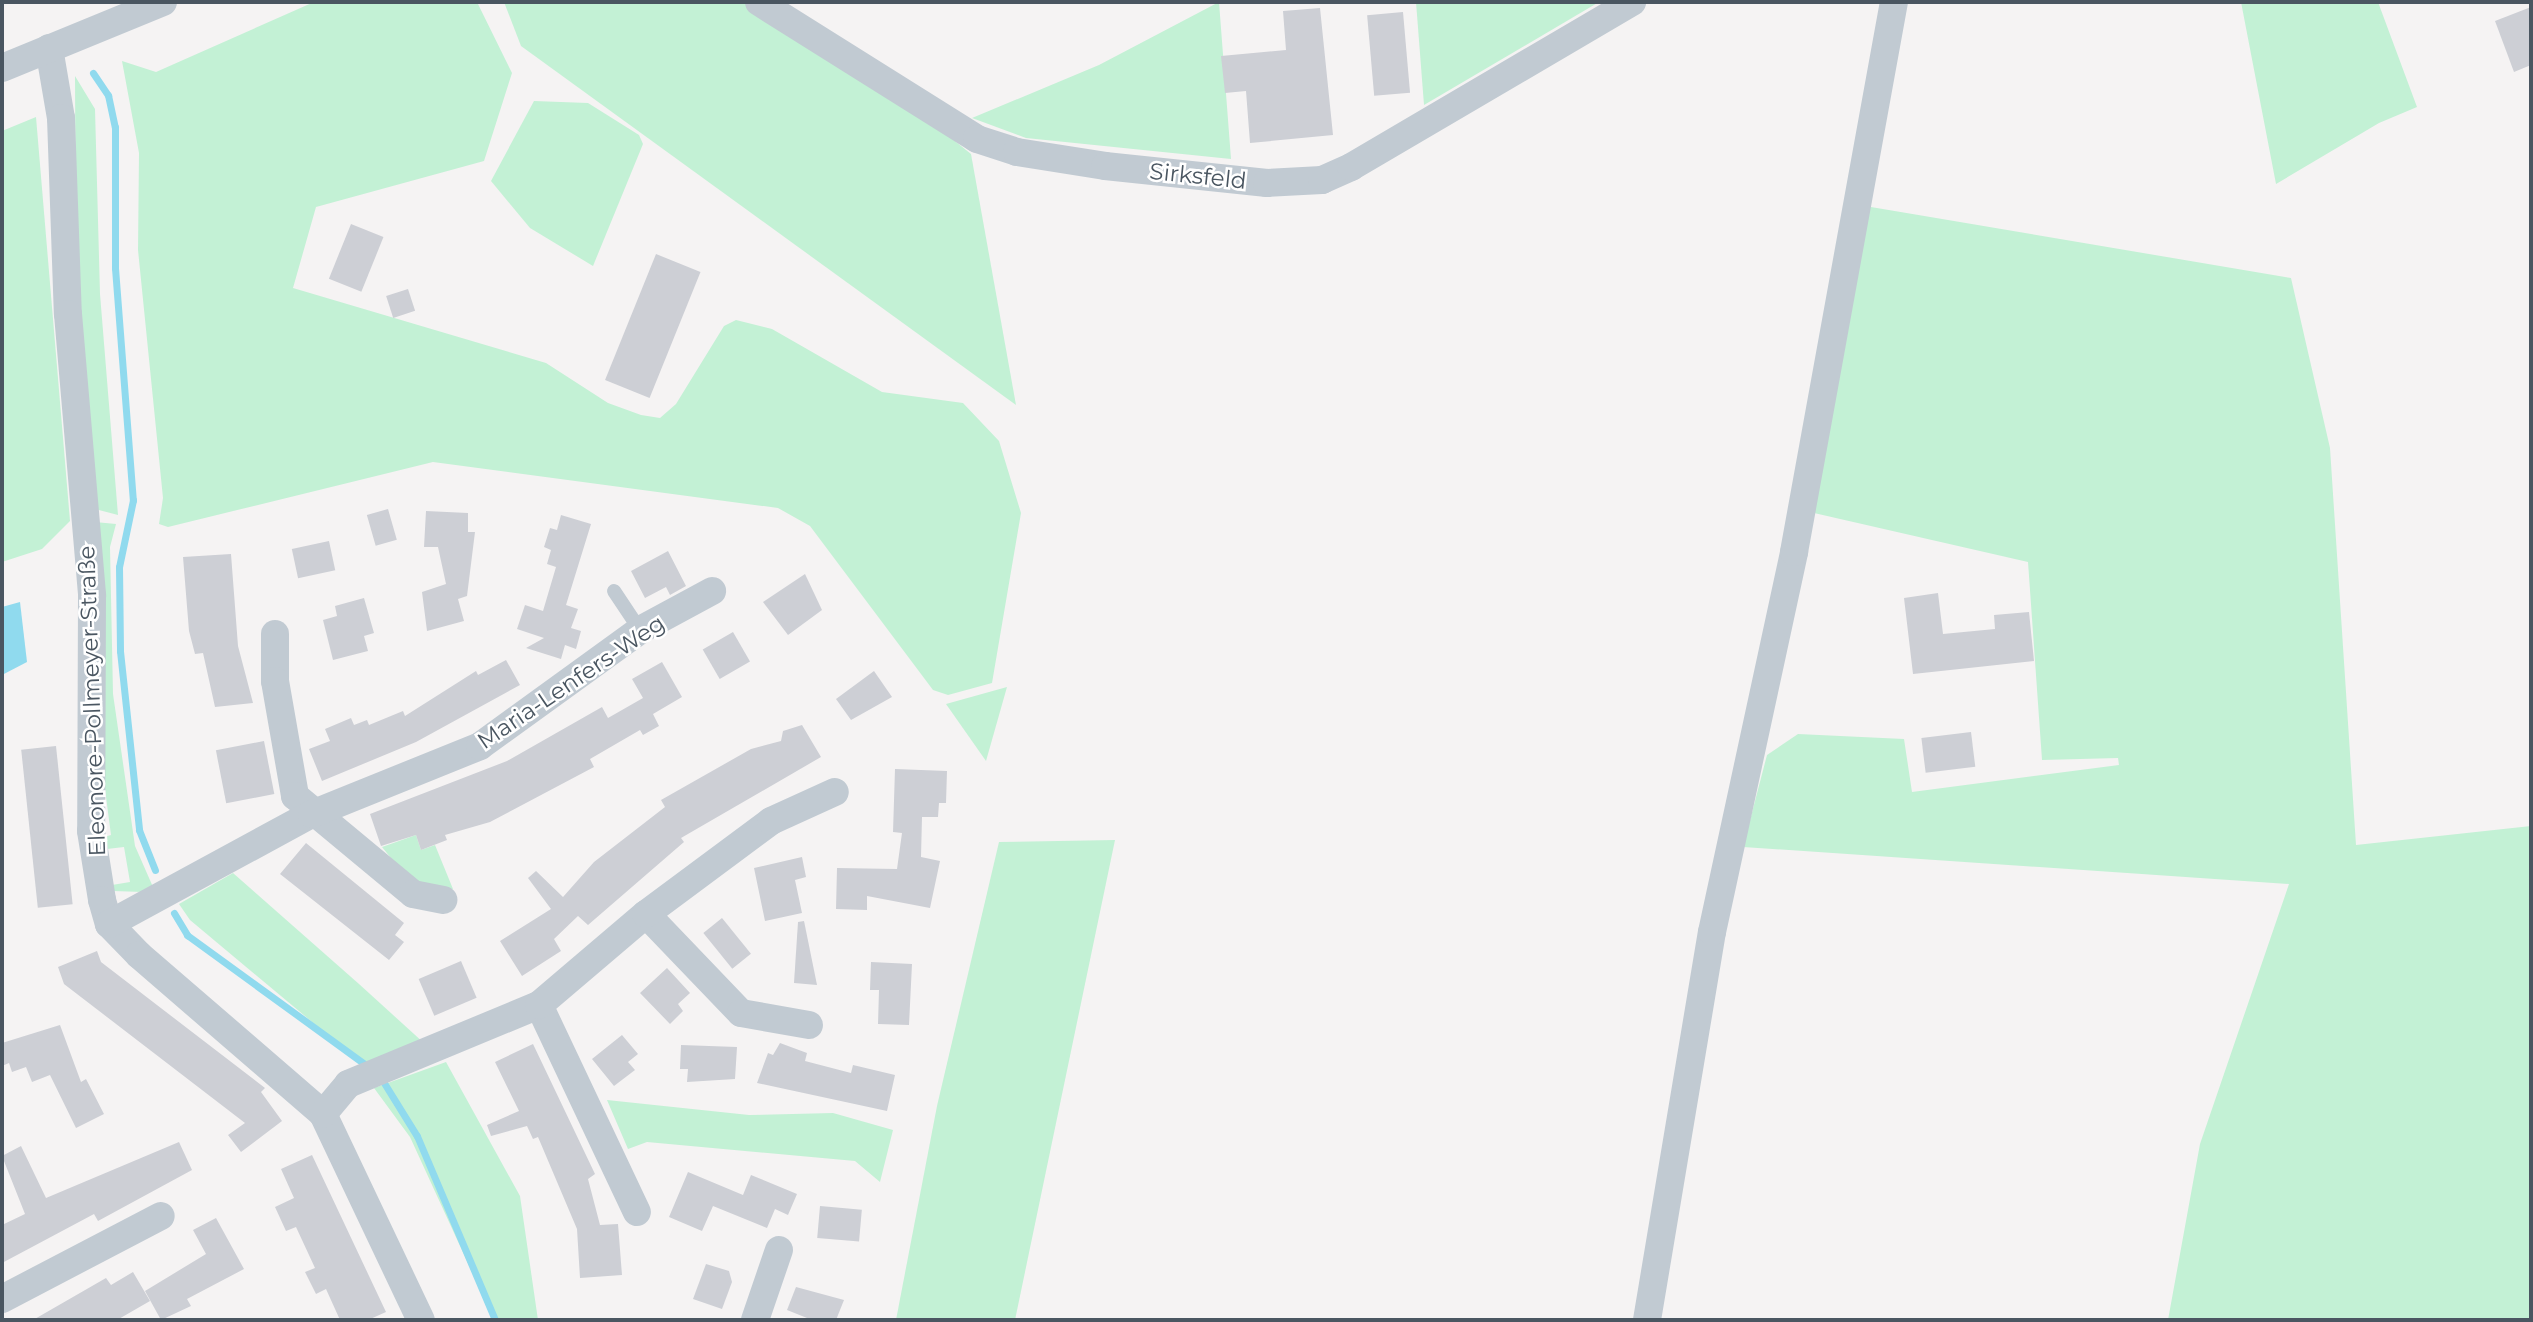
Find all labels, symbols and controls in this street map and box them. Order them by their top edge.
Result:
street label: Sirksfeld [1148,157,1248,195]
street label: Eleonore-Pollmeyer-Straße [73,545,111,857]
street label: Maria-Lenfers-Weg [472,609,670,755]

